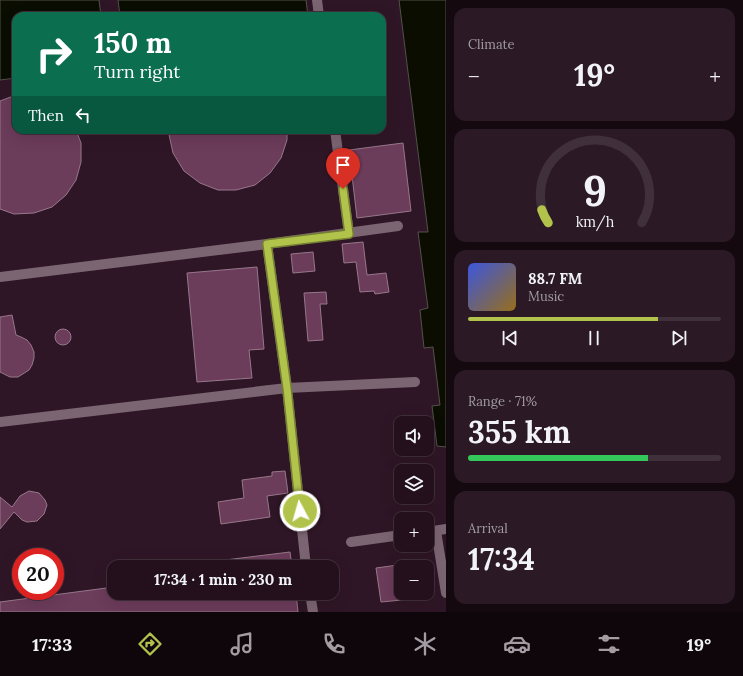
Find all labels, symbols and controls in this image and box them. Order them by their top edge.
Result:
text: 150 m [94,25,171,61]
icon: right [28,28,80,80]
text: Climate [468,36,515,53]
text: 19° [574,56,615,94]
text: Turn right [94,60,180,83]
text: − [468,62,480,90]
text: + [709,62,721,90]
icon: left [72,104,94,126]
text: Then [28,106,64,125]
pin [326,148,360,189]
icon: arrive [332,154,354,176]
text: 9 [583,164,606,217]
text: km/h [575,213,614,232]
text: 88.7 FM [528,269,582,288]
text: Music [528,288,564,305]
icon: previous [499,327,521,349]
icon: pause [583,327,605,349]
icon: next [668,327,690,349]
text: Range · 71% [468,393,537,410]
text: 355 km [468,413,571,451]
map controls [394,416,434,600]
button: sound [394,416,434,456]
button: layers [394,464,434,504]
position arrow [279,490,321,532]
button: + [394,512,434,552]
text: Arrival [468,520,508,537]
text: 17:34 [468,540,535,578]
speed limit sign: 20 [12,548,64,600]
button: − [394,560,434,600]
text: 17:34 · 1 min · 230 m [154,570,292,589]
icon: directions [136,630,164,658]
icon: music [228,630,256,658]
icon: phone [320,630,348,658]
icon: climate [411,630,439,658]
icon: car [503,630,531,658]
icon: filters [595,630,623,658]
text: 17:33 [32,633,72,656]
text: 19° [687,633,711,656]

